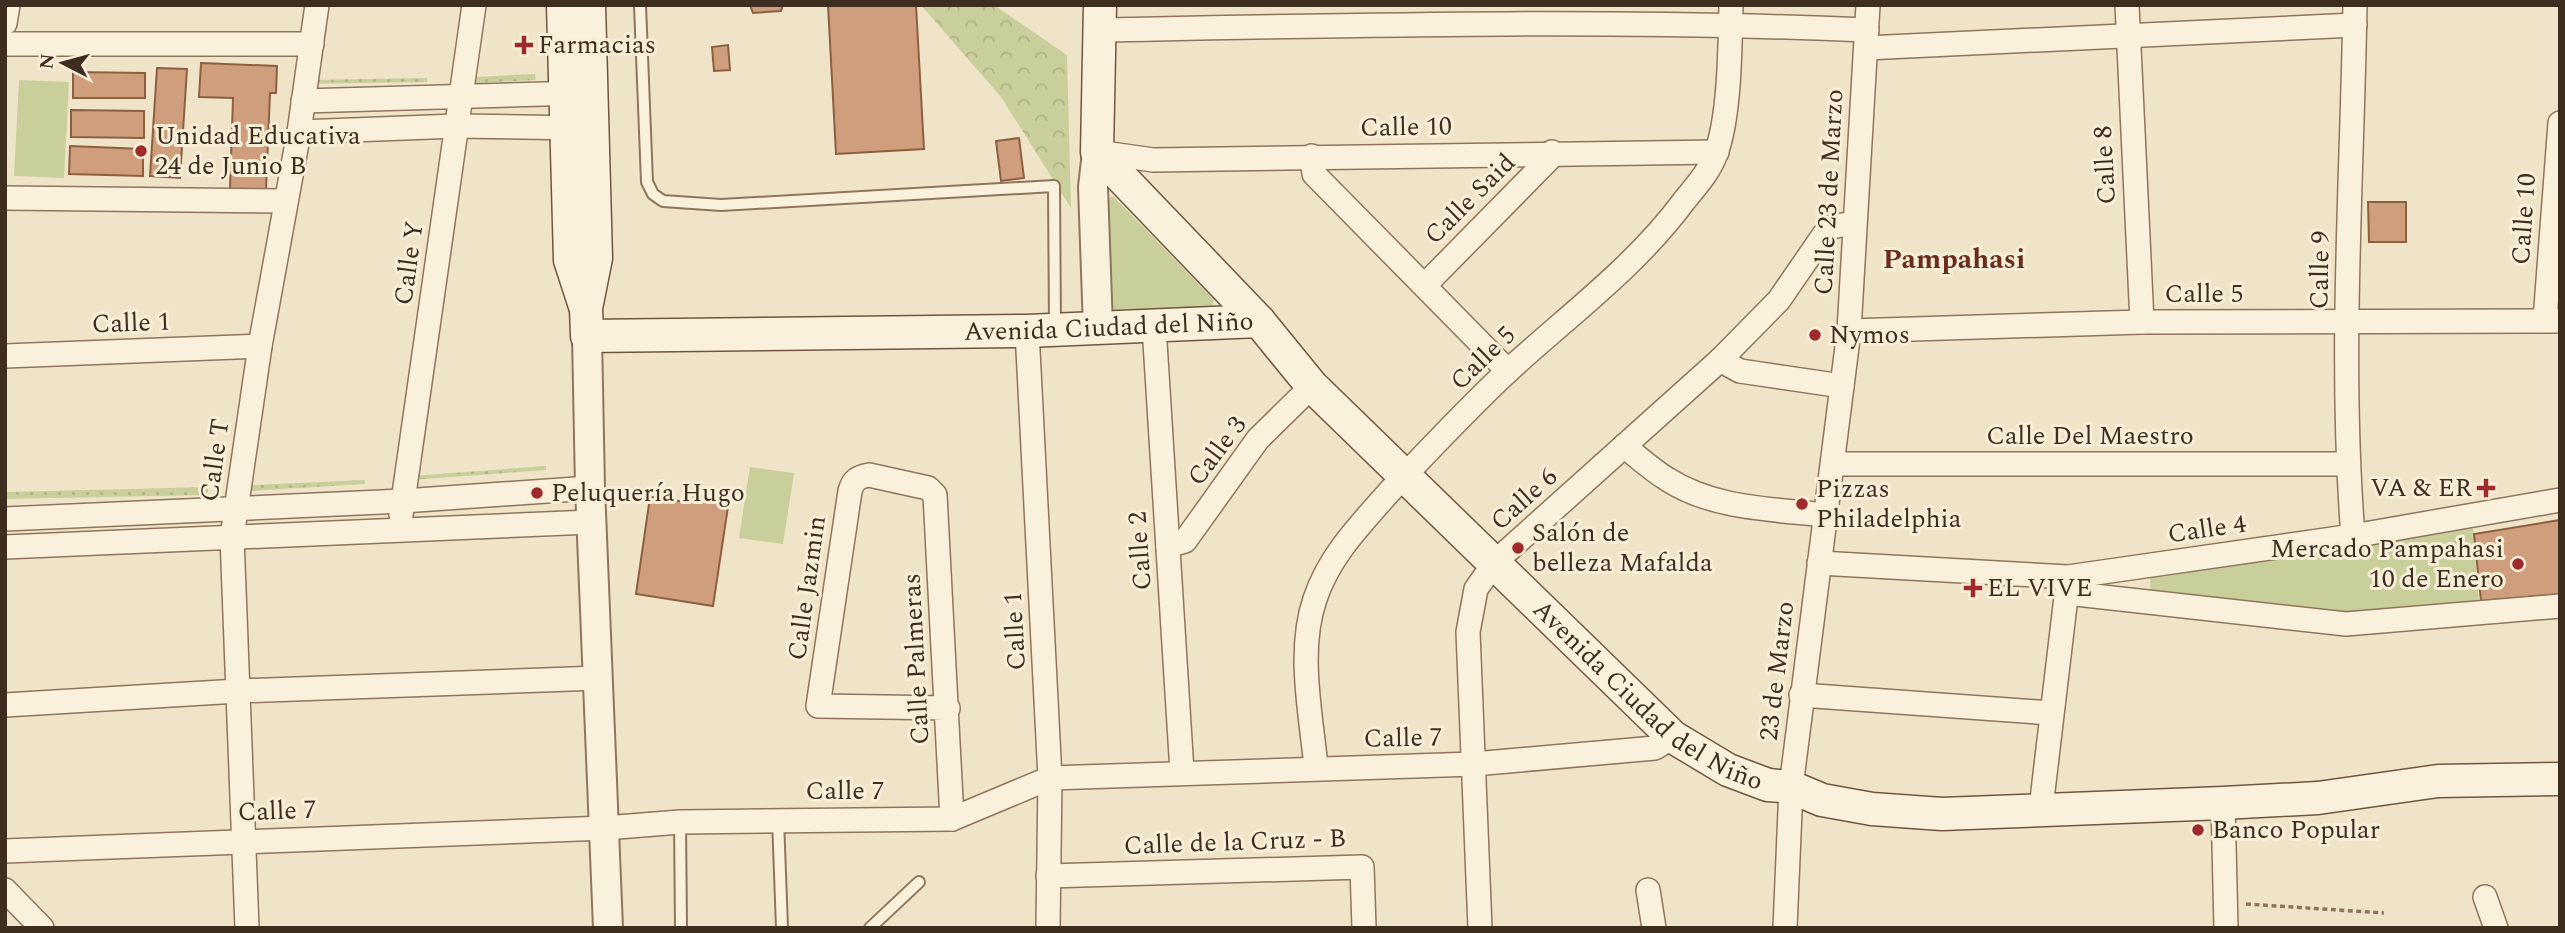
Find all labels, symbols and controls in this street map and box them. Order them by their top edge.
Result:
place label: Farmacias [538,25,656,65]
north arrow [28,28,98,98]
marker: Farmacias [516,37,532,53]
text: N [32,52,63,71]
street label: Calle 23 de Marzo [1804,88,1854,296]
street label: Calle 10 [1360,106,1452,148]
place label: Unidad Educativa 24 de Junio B [155,116,361,186]
street label: Calle 8 [2083,125,2127,205]
marker: Unidad Educativa 24 de Junio B [133,143,149,159]
street label: Calle Said [1415,144,1525,254]
street label: Calle 10 [2501,172,2547,266]
street label: Calle Y [383,218,435,308]
street label: Calle 9 [2299,230,2341,310]
district label: Pampahasi [1883,238,2025,281]
street label: Calle 5 [2165,274,2243,314]
street label: Avenida Ciudad del Niño [964,301,1254,352]
street label: Calle 1 [91,302,171,344]
place label: Nymos [1829,315,1910,355]
street label: Calle 5 [1441,316,1525,400]
marker: Nymos [1807,327,1823,343]
street label: Calle 3 [1177,407,1257,495]
street label: Calle T [189,416,241,504]
street label: Calle Del Maestro [1986,416,2194,456]
street label: Calle 6 [1481,458,1567,540]
place label: VA & ER [2370,468,2473,508]
place label: Pizzas Philadelphia [1816,469,1962,539]
place label: Peluquería Hugo [551,473,745,513]
marker: VA & ER [2478,480,2494,496]
marker: Peluquería Hugo [529,485,545,501]
marker: Pizzas Philadelphia [1794,496,1810,512]
street label: Calle 4 [2165,504,2249,554]
street label: Calle 2 [1117,510,1163,592]
street label: Calle Jazmin [777,513,837,663]
place label: Salón de belleza Mafalda [1532,513,1713,583]
place label: Mercado Pampahasi 10 de Enero [2270,529,2504,599]
marker: Salón de belleza Mafalda [1510,540,1526,556]
marker: Mercado Pampahasi 10 de Enero [2510,556,2526,572]
place label: EL VIVE [1987,568,2092,608]
street label: Calle Palmeras [892,572,940,746]
marker: EL VIVE [1965,580,1981,596]
street label: Avenida Ciudad del Niño [1523,590,1769,801]
street label: Calle 1 [993,591,1037,671]
street label: 23 de Marzo [1749,599,1805,743]
street label: Calle 7 [1363,717,1443,759]
street label: Calle 7 [806,771,884,811]
street label: Calle 7 [237,790,317,832]
place label: Banco Popular [2212,810,2380,850]
street label: Calle de la Cruz - B [1123,818,1347,866]
marker: Banco Popular [2190,822,2206,838]

